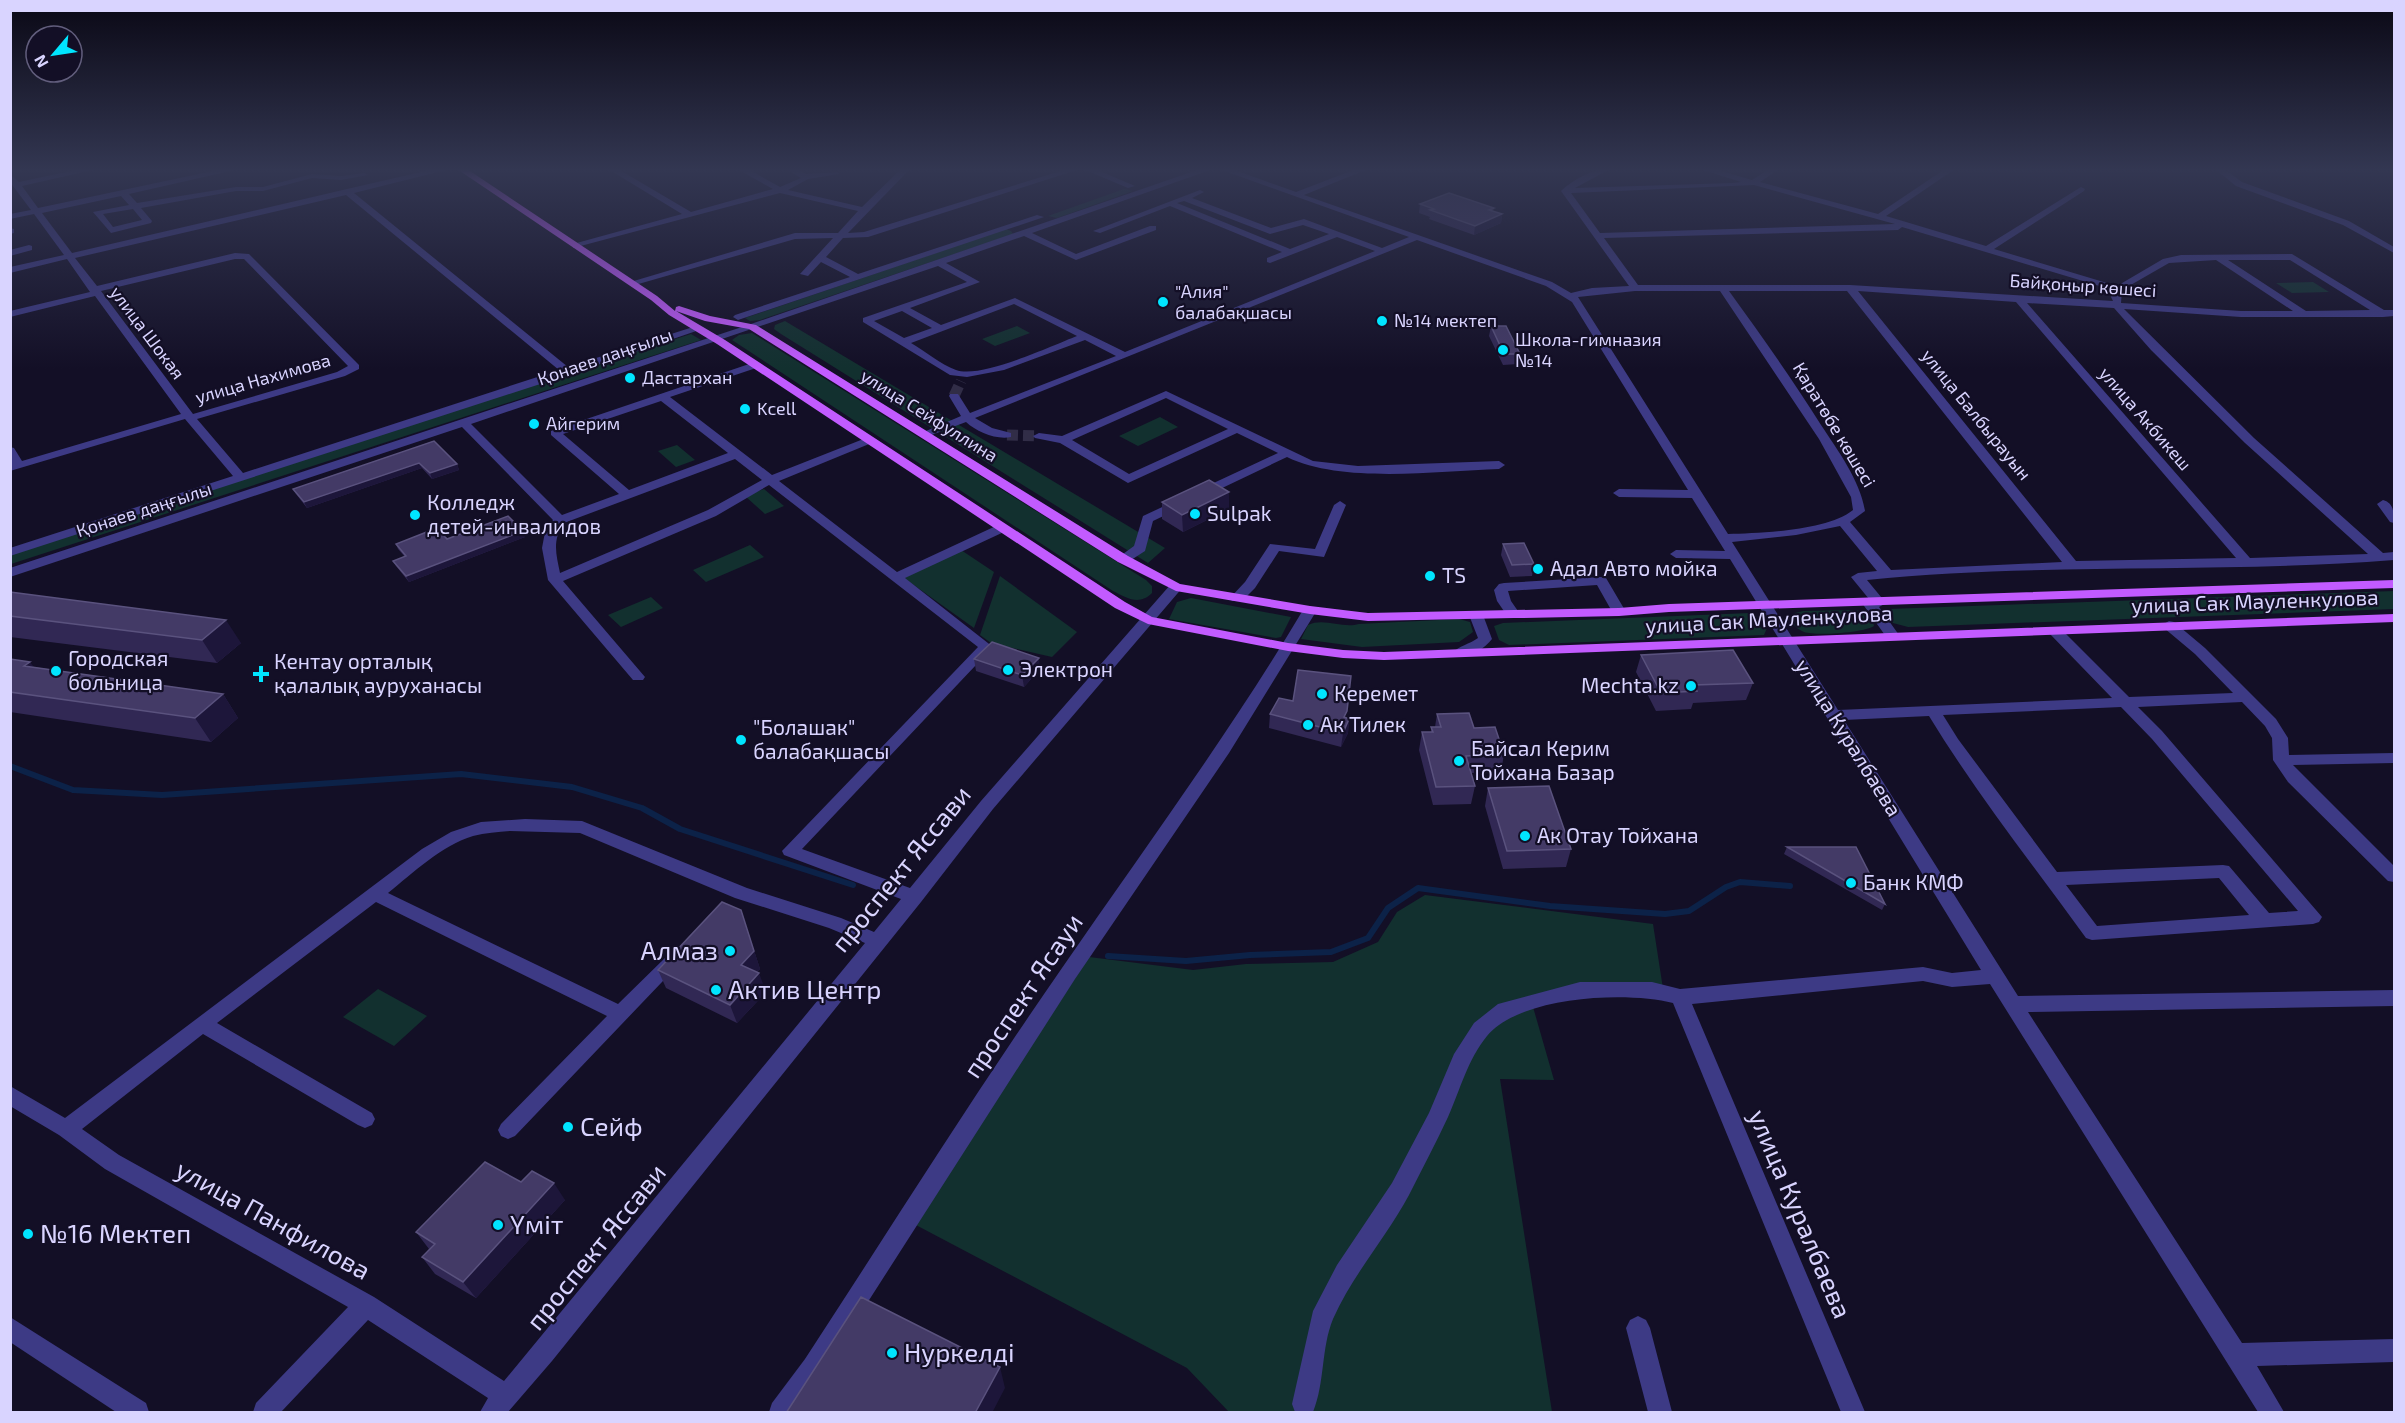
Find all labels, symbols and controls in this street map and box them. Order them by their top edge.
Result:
north arrow [24,24,84,84]
text: N [29,52,52,71]
street label: Байқоңыр көшесі [2009,269,2157,301]
place label: "Алия" балабақшасы [1175,280,1292,323]
street label: улица Шокая [106,282,190,383]
marker: "Алия" балабақшасы [1156,295,1170,309]
place label: №14 мектеп [1394,309,1497,331]
marker: №14 мектеп [1375,314,1389,328]
street label: Қонаев даңғылы [534,323,675,389]
place label: Школа-гимназия №14 [1515,328,1662,371]
marker: Школа-гимназия №14 [1496,343,1510,357]
street label: улица Балбырауын [1917,345,2036,484]
street label: улица Нахимова [192,348,333,408]
street label: Қаратөбе көшесі [1789,358,1881,491]
street label: улица Акбикеш [2095,362,2197,475]
street label: улица Сейфуллина [857,364,1002,466]
place label: Дастархан [642,366,733,388]
marker: Дастархан [623,371,637,385]
place label: Kcell [757,397,797,419]
marker: Kcell [738,402,752,416]
place label: Айгерим [546,412,620,434]
marker: Айгерим [527,417,541,431]
street label: Қонаев даңғылы [73,477,214,541]
place label: Колледж детей-инвалидов [427,489,601,538]
place label: Sulpak [1207,500,1272,525]
marker: Sulpak [1188,507,1202,521]
marker: Колледж детей-инвалидов [408,508,422,522]
place label: Адал Авто мойка [1550,555,1718,580]
place label: TS [1442,562,1466,587]
marker: Адал Авто мойка [1531,562,1545,576]
marker: TS [1423,569,1437,583]
street label: улица Сак Мауленкулова [2131,584,2379,618]
street label: улица Сак Мауленкулова [1645,600,1893,638]
place label: Городская больница [68,645,168,694]
place label: Кентау орталық қалалық ауруханасы [274,648,482,698]
street label: улица Куралбаева [1790,654,1908,821]
place label: Электрон [1020,656,1113,681]
marker: Электрон [1001,663,1015,677]
marker: Городская больница [49,664,63,678]
marker: Кентау орталық қалалық ауруханасы [252,665,270,683]
place label: Mechta.kz [1581,672,1679,697]
marker: Mechta.kz [1684,679,1698,693]
place label: Керемет [1334,680,1418,705]
marker: Керемет [1315,687,1329,701]
place label: Ак Тилек [1320,711,1406,736]
place label: "Болашак" балабақшасы [753,714,889,763]
marker: Ак Тилек [1301,718,1315,732]
marker: "Болашак" балабақшасы [734,733,748,747]
place label: Байсал Керим Тойхана Базар [1471,735,1615,784]
marker: Байсал Керим Тойхана Базар [1452,754,1466,768]
street label: проспект Яссави [823,779,976,957]
place label: Ак Отау Тойхана [1537,822,1699,848]
marker: Ак Отау Тойхана [1518,829,1532,843]
place label: Банк КМФ [1863,869,1964,894]
marker: Банк КМФ [1844,876,1858,890]
street label: проспект Ясауи [955,907,1089,1084]
place label: Алмаз [641,934,718,965]
marker: Алмаз [723,944,737,958]
place label: Актив Центр [728,973,881,1004]
marker: Актив Центр [709,983,723,997]
street label: улица Куралбаева [1742,1104,1859,1323]
place label: Сейф [580,1110,643,1141]
marker: Сейф [561,1120,575,1134]
street label: улица Панфилова [171,1152,376,1286]
street label: проспект Яссави [518,1157,671,1335]
place label: Үміт [510,1208,564,1239]
place label: №16 Мектеп [40,1217,191,1248]
marker: Үміт [491,1218,505,1232]
marker: №16 Мектеп [21,1227,35,1241]
place label: Нуркелді [904,1336,1015,1368]
marker: Нуркелді [885,1346,899,1360]

